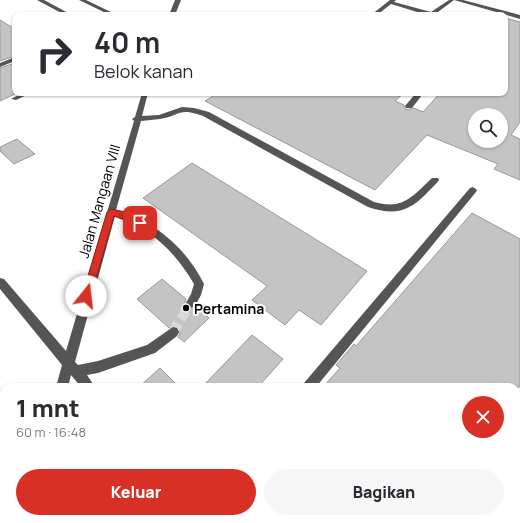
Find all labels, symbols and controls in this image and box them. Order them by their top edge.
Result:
text: 40 m [94,23,160,61]
icon: right [28,28,80,80]
text: Belok kanan [94,59,193,83]
map controls [468,108,508,148]
button: search [468,108,508,148]
street label: Jalan Mangaan VIII [74,142,124,260]
pin [123,206,157,240]
icon: arrive [129,212,151,234]
position arrow [65,275,107,317]
place label: Pertamina [194,299,264,318]
marker: Pertamina [181,303,191,313]
text: 1 mnt [16,391,80,424]
button: close [462,396,504,438]
text: 60 m · 16:48 [16,423,86,441]
button: Keluar [16,469,256,515]
button: Bagikan [264,469,504,515]

